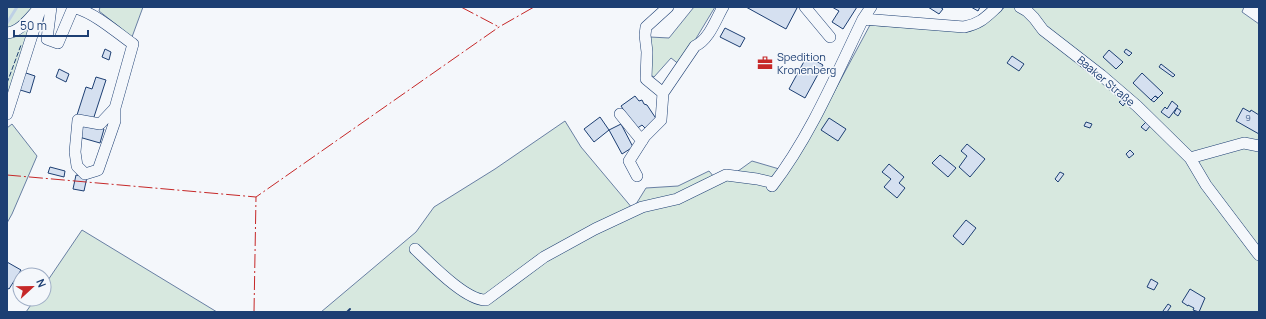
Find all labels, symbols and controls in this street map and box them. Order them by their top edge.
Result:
scale bar [14,12,88,38]
text: 50 m [20,17,47,34]
place label: Spedition Kronenberg [777,49,836,77]
street label: Baaker Straße [1074,52,1139,110]
office icon: Spedition Kronenberg [756,54,774,72]
house number: 9 [1245,111,1251,124]
north arrow [12,267,52,307]
text: N [33,277,50,290]

